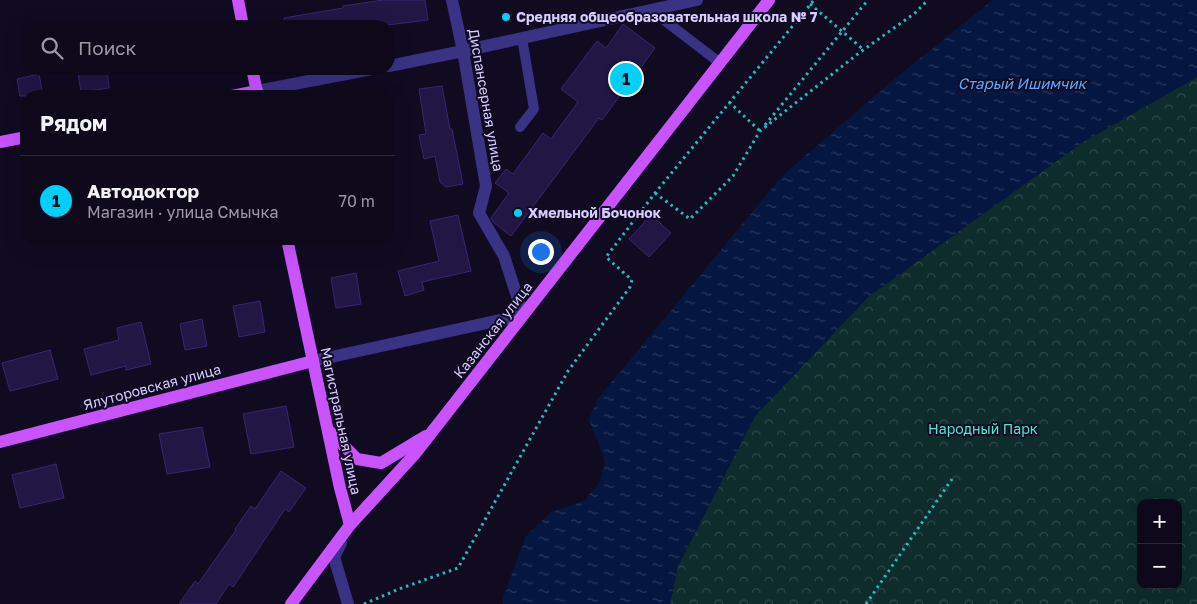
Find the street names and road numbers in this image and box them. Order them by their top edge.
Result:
street label: Диспансерная улица [466,27,507,173]
street label: Казанская улица [450,278,535,381]
street label: Магистральная улица [318,346,365,496]
street label: Ялуторовская улица [81,360,223,413]

